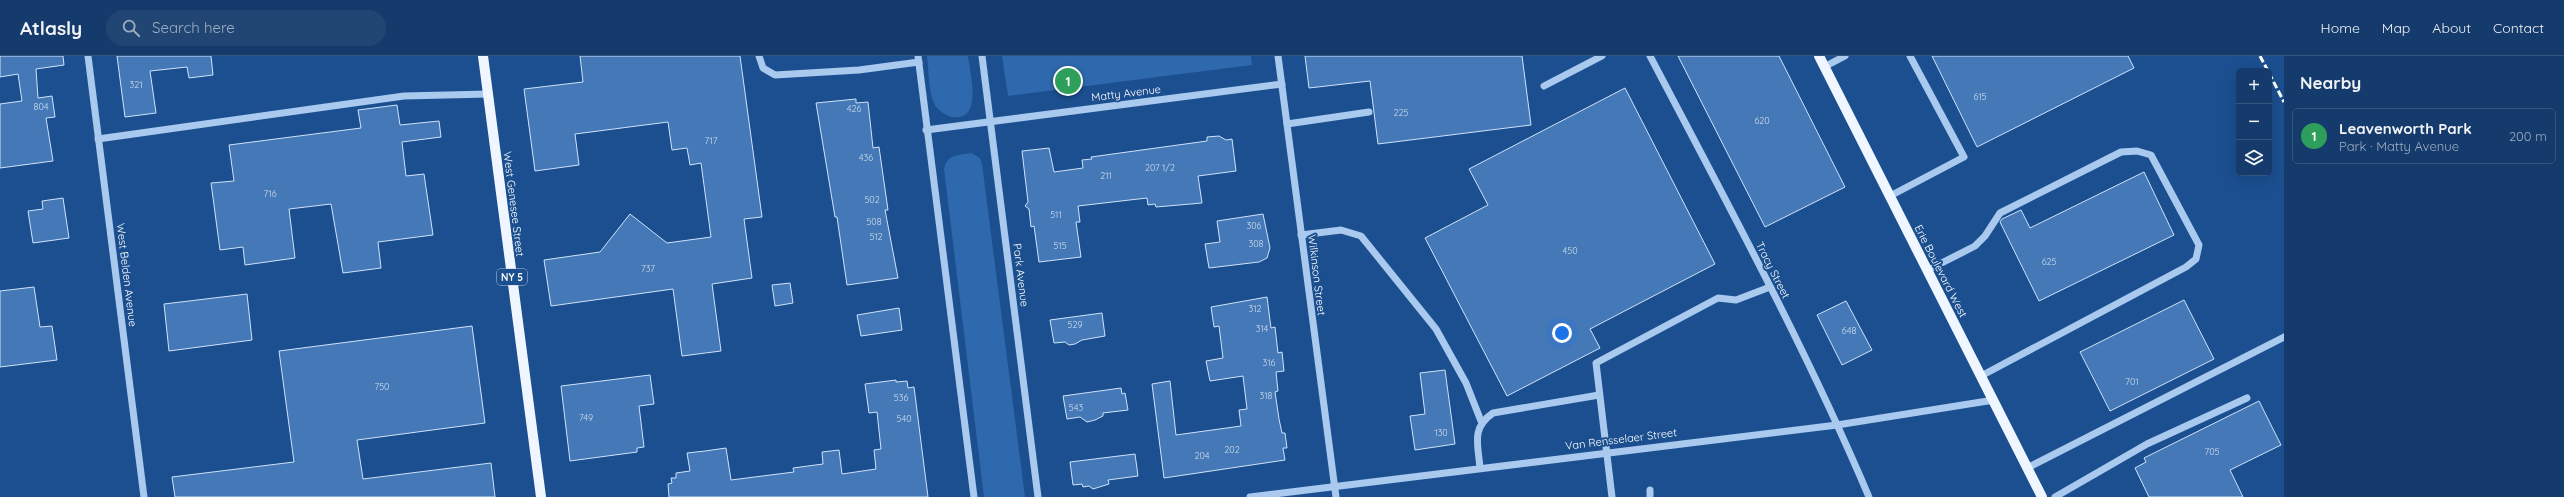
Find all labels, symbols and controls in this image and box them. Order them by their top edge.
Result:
search box [106,10,386,46]
text: Atlasly [20,16,82,40]
icon: search [120,17,142,39]
text: Search here [152,18,235,37]
text: Home [2321,19,2360,37]
text: Map [2382,19,2410,37]
text: About [2432,19,2471,37]
text: Contact [2493,19,2544,37]
pin: 1 [1055,66,1081,96]
map controls [2236,68,2272,176]
button: + [2236,68,2272,104]
text: Nearby [2300,72,2361,93]
house number: 321 [129,79,143,90]
street label: Matty Avenue [1090,82,1162,104]
house number: 615 [1973,91,1987,102]
house number: 804 [34,101,49,112]
house number: 426 [847,103,861,114]
button: − [2236,104,2272,140]
house number: 225 [1394,107,1409,118]
house number: 620 [1754,115,1770,126]
text: Leavenworth Park [2339,119,2472,138]
text: 1 [2311,128,2317,144]
text: 200 m [2509,128,2547,144]
house number: 717 [705,135,718,146]
text: Park · Matty Avenue [2339,138,2459,154]
button: layers [2236,140,2272,176]
street label: West Genesee Street [501,151,527,258]
house number: 436 [859,152,873,163]
house number: 207 1/2 [1145,162,1175,173]
house number: 211 [1100,170,1112,181]
house number: 716 [263,188,277,199]
house number: 502 [864,194,880,205]
house number: 511 [1050,209,1062,220]
house number: 508 [866,216,882,227]
house number: 306 [1247,220,1262,231]
street label: West Belden Avenue [114,222,140,328]
street label: Erie Boulevard West [1912,222,1971,320]
house number: 512 [869,231,883,242]
street label: Wilkinson Street [1305,234,1329,316]
house number: 308 [1249,238,1264,249]
street label: Tracy Street [1753,239,1793,301]
house number: 515 [1053,240,1067,251]
street label: Park Avenue [1010,242,1032,308]
house number: 450 [1562,245,1578,256]
house number: 625 [2042,256,2056,267]
house number: 737 [641,263,655,274]
road number: NY 5 [497,269,527,285]
house number: 312 [1248,303,1262,314]
house number: 529 [1068,319,1082,330]
house number: 314 [1256,323,1269,334]
your location [1552,323,1572,343]
house number: 648 [1842,325,1856,336]
house number: 316 [1263,357,1276,368]
house number: 701 [2125,376,2139,387]
house number: 750 [375,381,389,392]
house number: 318 [1260,390,1273,401]
house number: 536 [894,392,908,403]
house number: 543 [1069,402,1083,413]
house number: 749 [579,412,593,423]
house number: 540 [896,413,912,424]
street label: Van Rensselaer Street [1564,425,1678,453]
house number: 130 [1434,427,1448,438]
house number: 202 [1224,444,1240,455]
house number: 705 [2205,446,2220,457]
house number: 204 [1194,450,1210,461]

